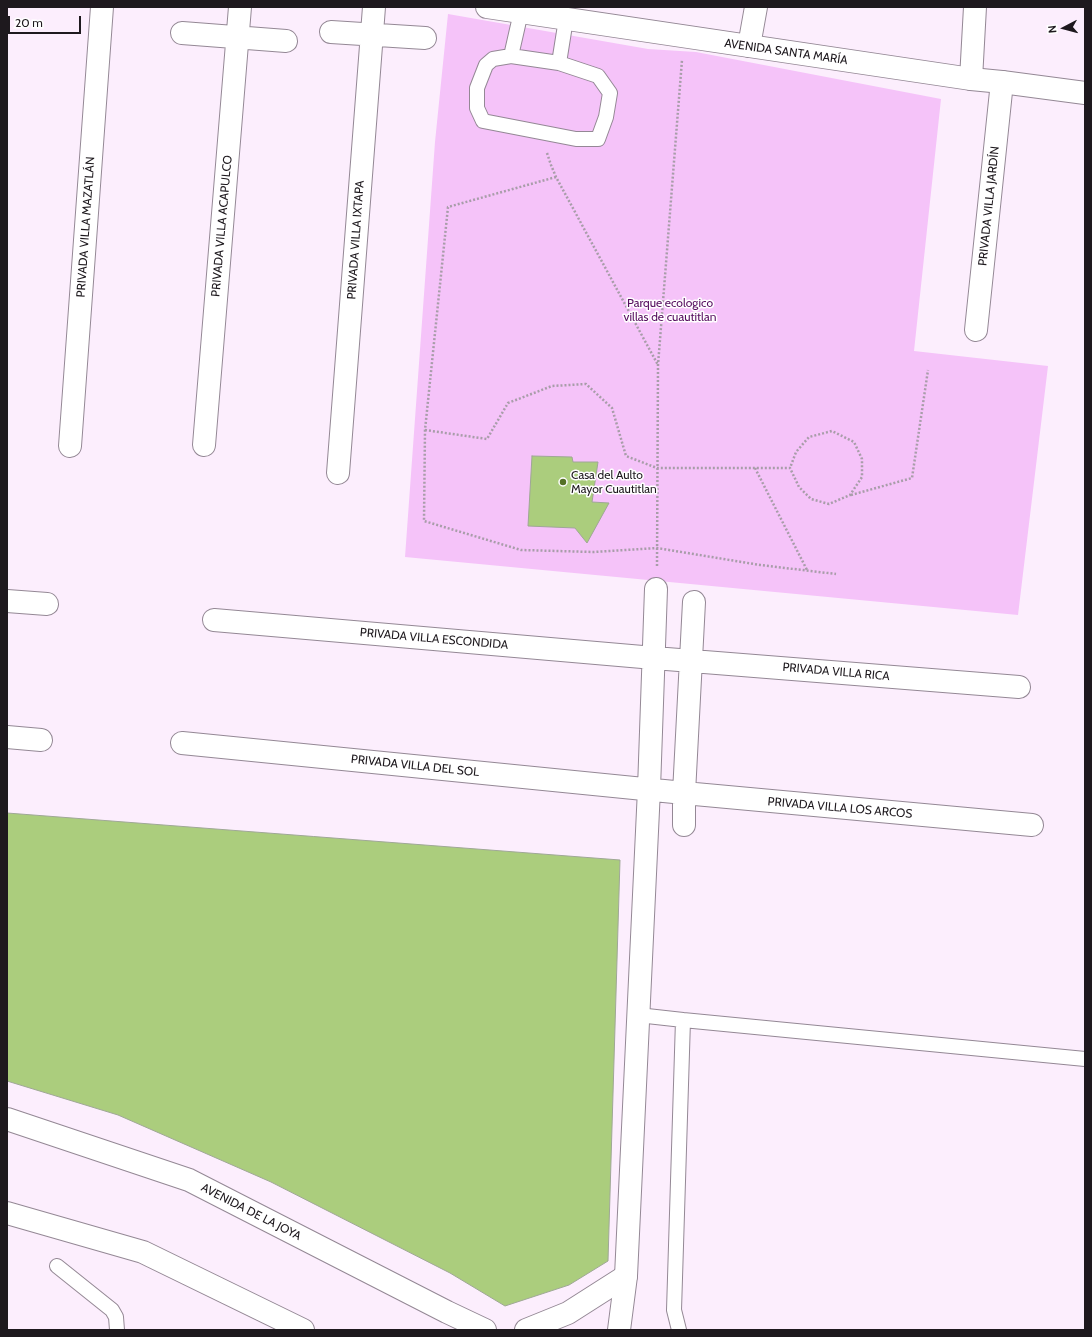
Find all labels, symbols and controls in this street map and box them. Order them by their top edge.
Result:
scale bar [10,8,83,34]
north arrow [1044,8,1084,48]
text: 20 m [15,15,43,30]
text: N [1045,25,1059,34]
street label: AVENIDA SANTA MARÍA [723,36,849,68]
street label: PRIVADA VILLA JARDÍN [976,145,1002,267]
street label: PRIVADA VILLA ACAPULCO [209,155,235,297]
street label: PRIVADA VILLA MAZATLÁN [74,156,98,298]
street label: PRIVADA VILLA IXTAPA [345,180,367,300]
park label: Parque ecologico villas de cuautitlan [624,296,716,324]
place label: Casa del Aulto Mayor Cuautitlan [571,468,657,496]
marker: Casa del Aulto Mayor Cuautitlan [558,477,568,487]
street label: PRIVADA VILLA ESCONDIDA [359,625,509,653]
street label: PRIVADA VILLA RICA [782,660,890,684]
street label: PRIVADA VILLA DEL SOL [350,752,480,780]
street label: PRIVADA VILLA LOS ARCOS [767,794,913,822]
street label: AVENIDA DE LA JOYA [198,1180,304,1244]

